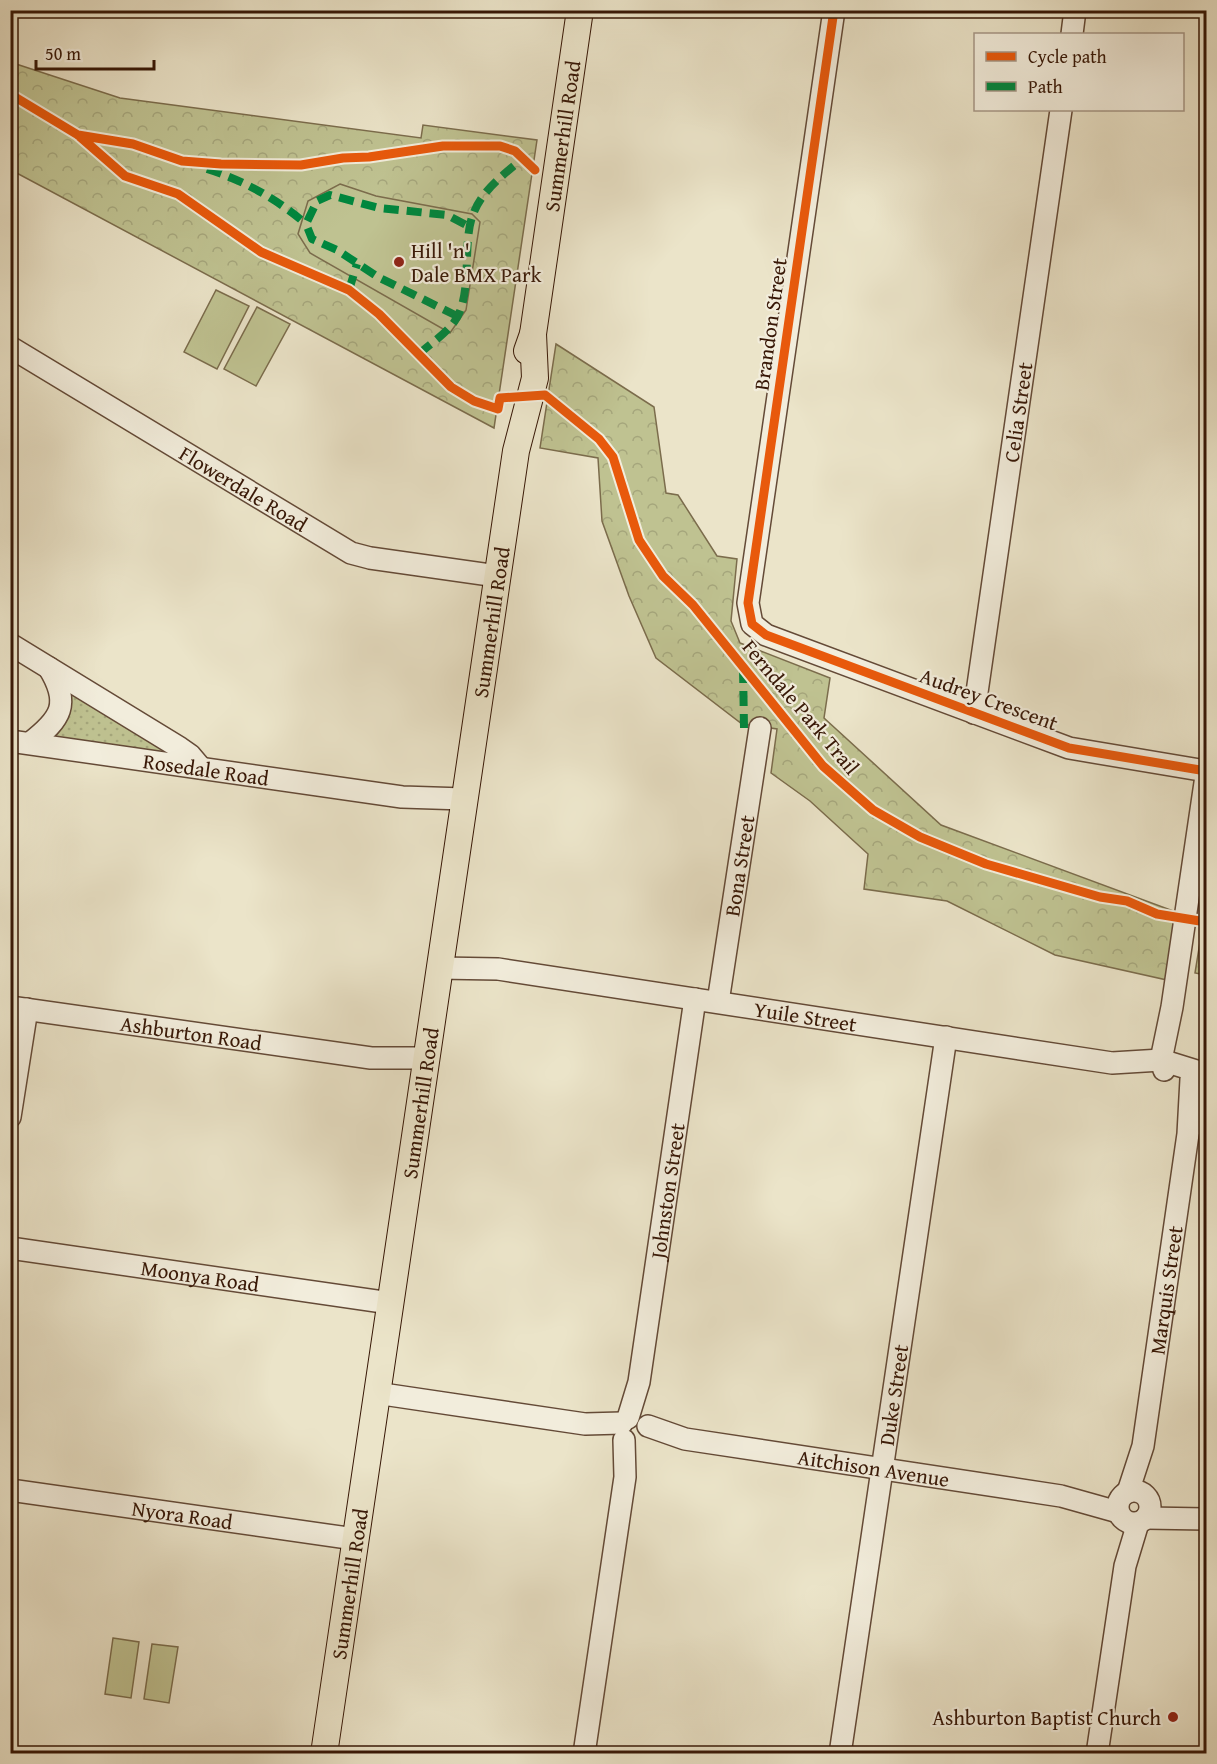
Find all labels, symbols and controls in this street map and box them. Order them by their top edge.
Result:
scale bar [36,33,154,71]
legend [974,33,1184,111]
text: 50 m [45,40,81,67]
text: Cycle path [1028,43,1107,70]
street label: Summerhill Road [535,58,588,214]
text: Path [1028,73,1063,100]
place label: Hill 'n' Dale BMX Park [411,235,542,290]
marker: Hill 'n' Dale BMX Park [392,255,406,269]
street label: Brandon Street [745,255,795,392]
street label: Celia Street [995,359,1040,464]
street label: Flowerdale Road [174,437,314,539]
street label: Summerhill Road [464,544,517,700]
street label: Ferndale Park Trail [735,633,867,782]
street label: Audrey Crescent [916,660,1063,739]
street label: Rosedale Road [141,745,272,793]
street label: Bona Street [716,812,762,918]
street label: Yuile Street [752,993,859,1039]
street label: Ashburton Road [119,1007,265,1058]
street label: Summerhill Road [393,1025,446,1181]
street label: Johnston Street [641,1120,692,1264]
street label: Marquis Street [1141,1223,1190,1357]
street label: Moonya Road [139,1252,262,1299]
street label: Duke Street [870,1342,916,1448]
street label: Aitchison Avenue [796,1441,952,1494]
street label: Nyora Road [130,1492,235,1537]
street label: Summerhill Road [323,1505,376,1662]
place label: Ashburton Baptist Church [932,1702,1161,1733]
marker: Ashburton Baptist Church [1166,1710,1180,1724]

